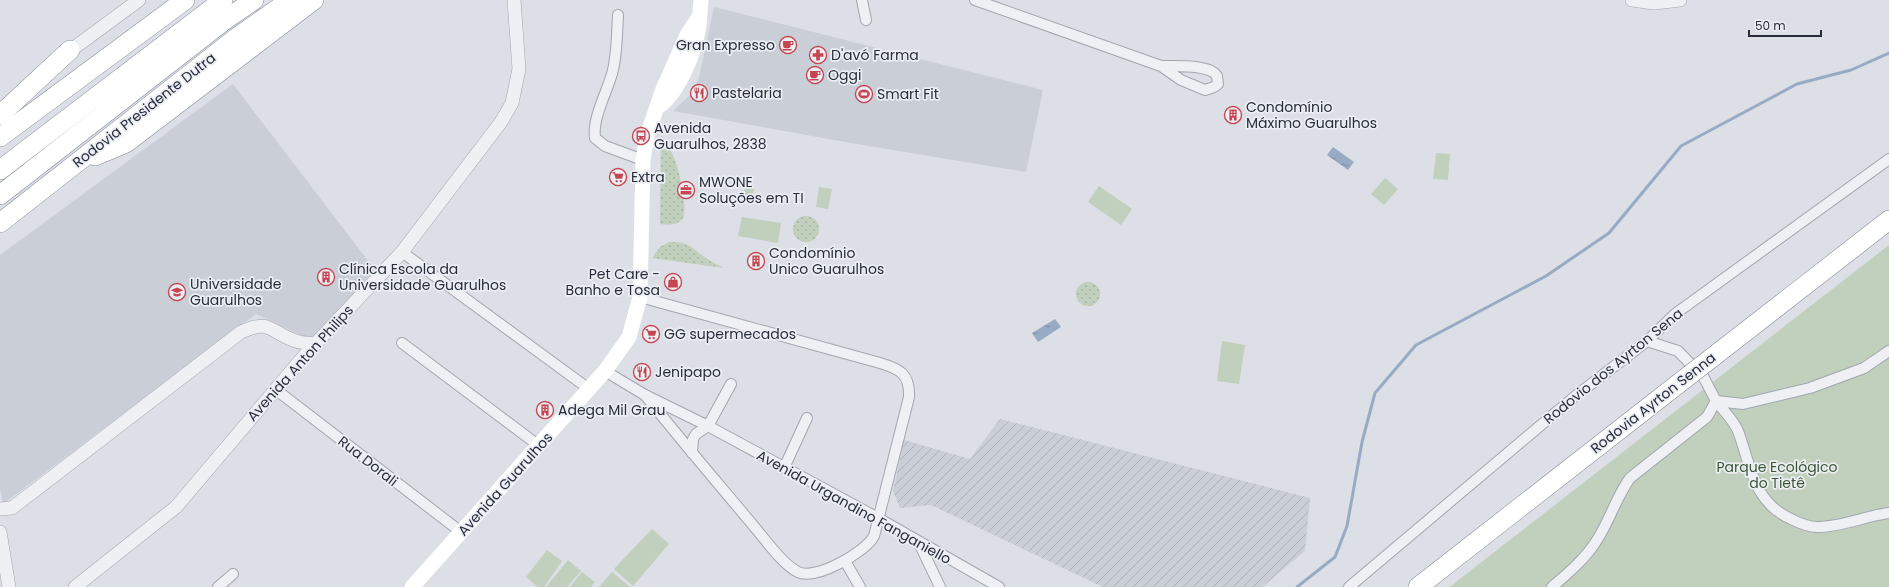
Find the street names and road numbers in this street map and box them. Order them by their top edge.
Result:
street label: Rodovia Presidente Dutra [68,48,220,172]
street label: Avenida Anton Philips [242,300,358,426]
street label: Rodovio dos Ayrton Sena [1539,303,1687,429]
street label: Rodovia Ayrton Senna [1586,348,1720,458]
street label: Avenida Guarulhos [453,428,557,540]
street label: Rua Dorali [334,431,402,491]
street label: Avenida Urgandino Fanganiello [753,445,955,569]

